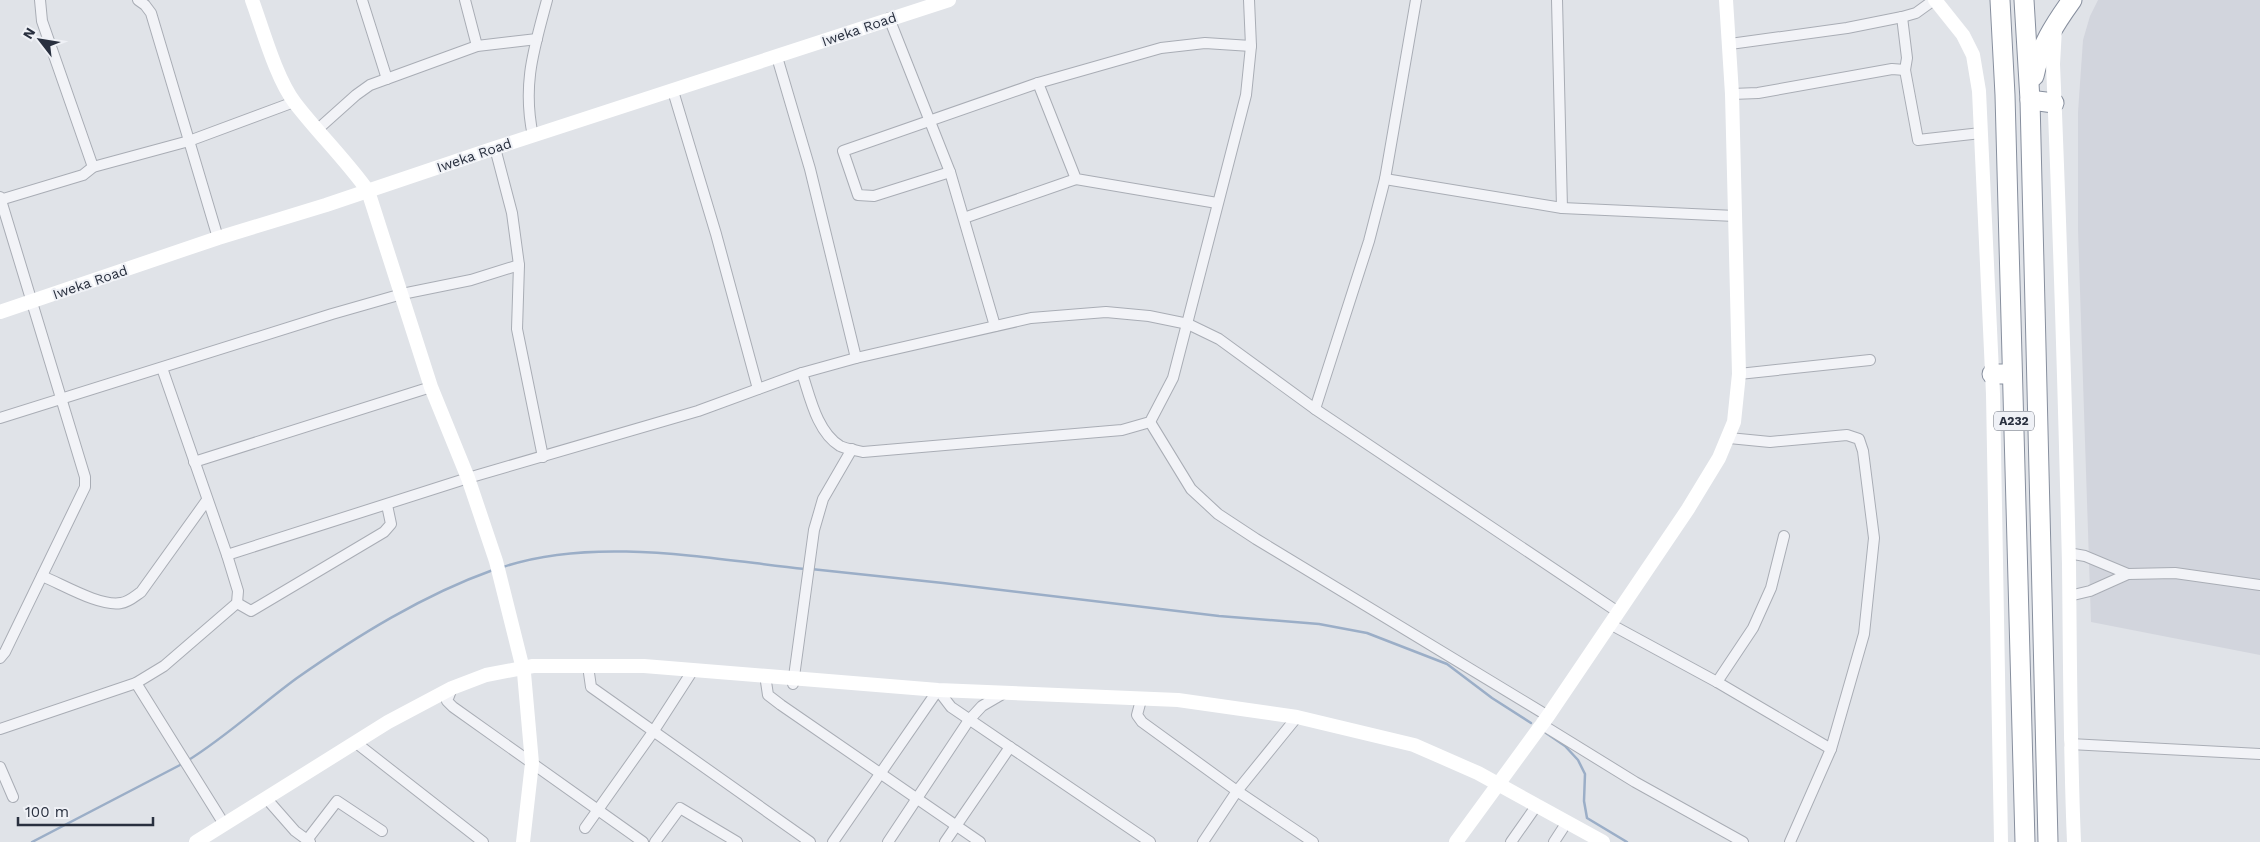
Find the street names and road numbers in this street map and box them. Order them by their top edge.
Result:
street label: Iweka Road [819,9,899,49]
street label: Iweka Road [434,135,514,175]
street label: Iweka Road [50,262,130,302]
road number: A232 [1994,412,2034,431]

